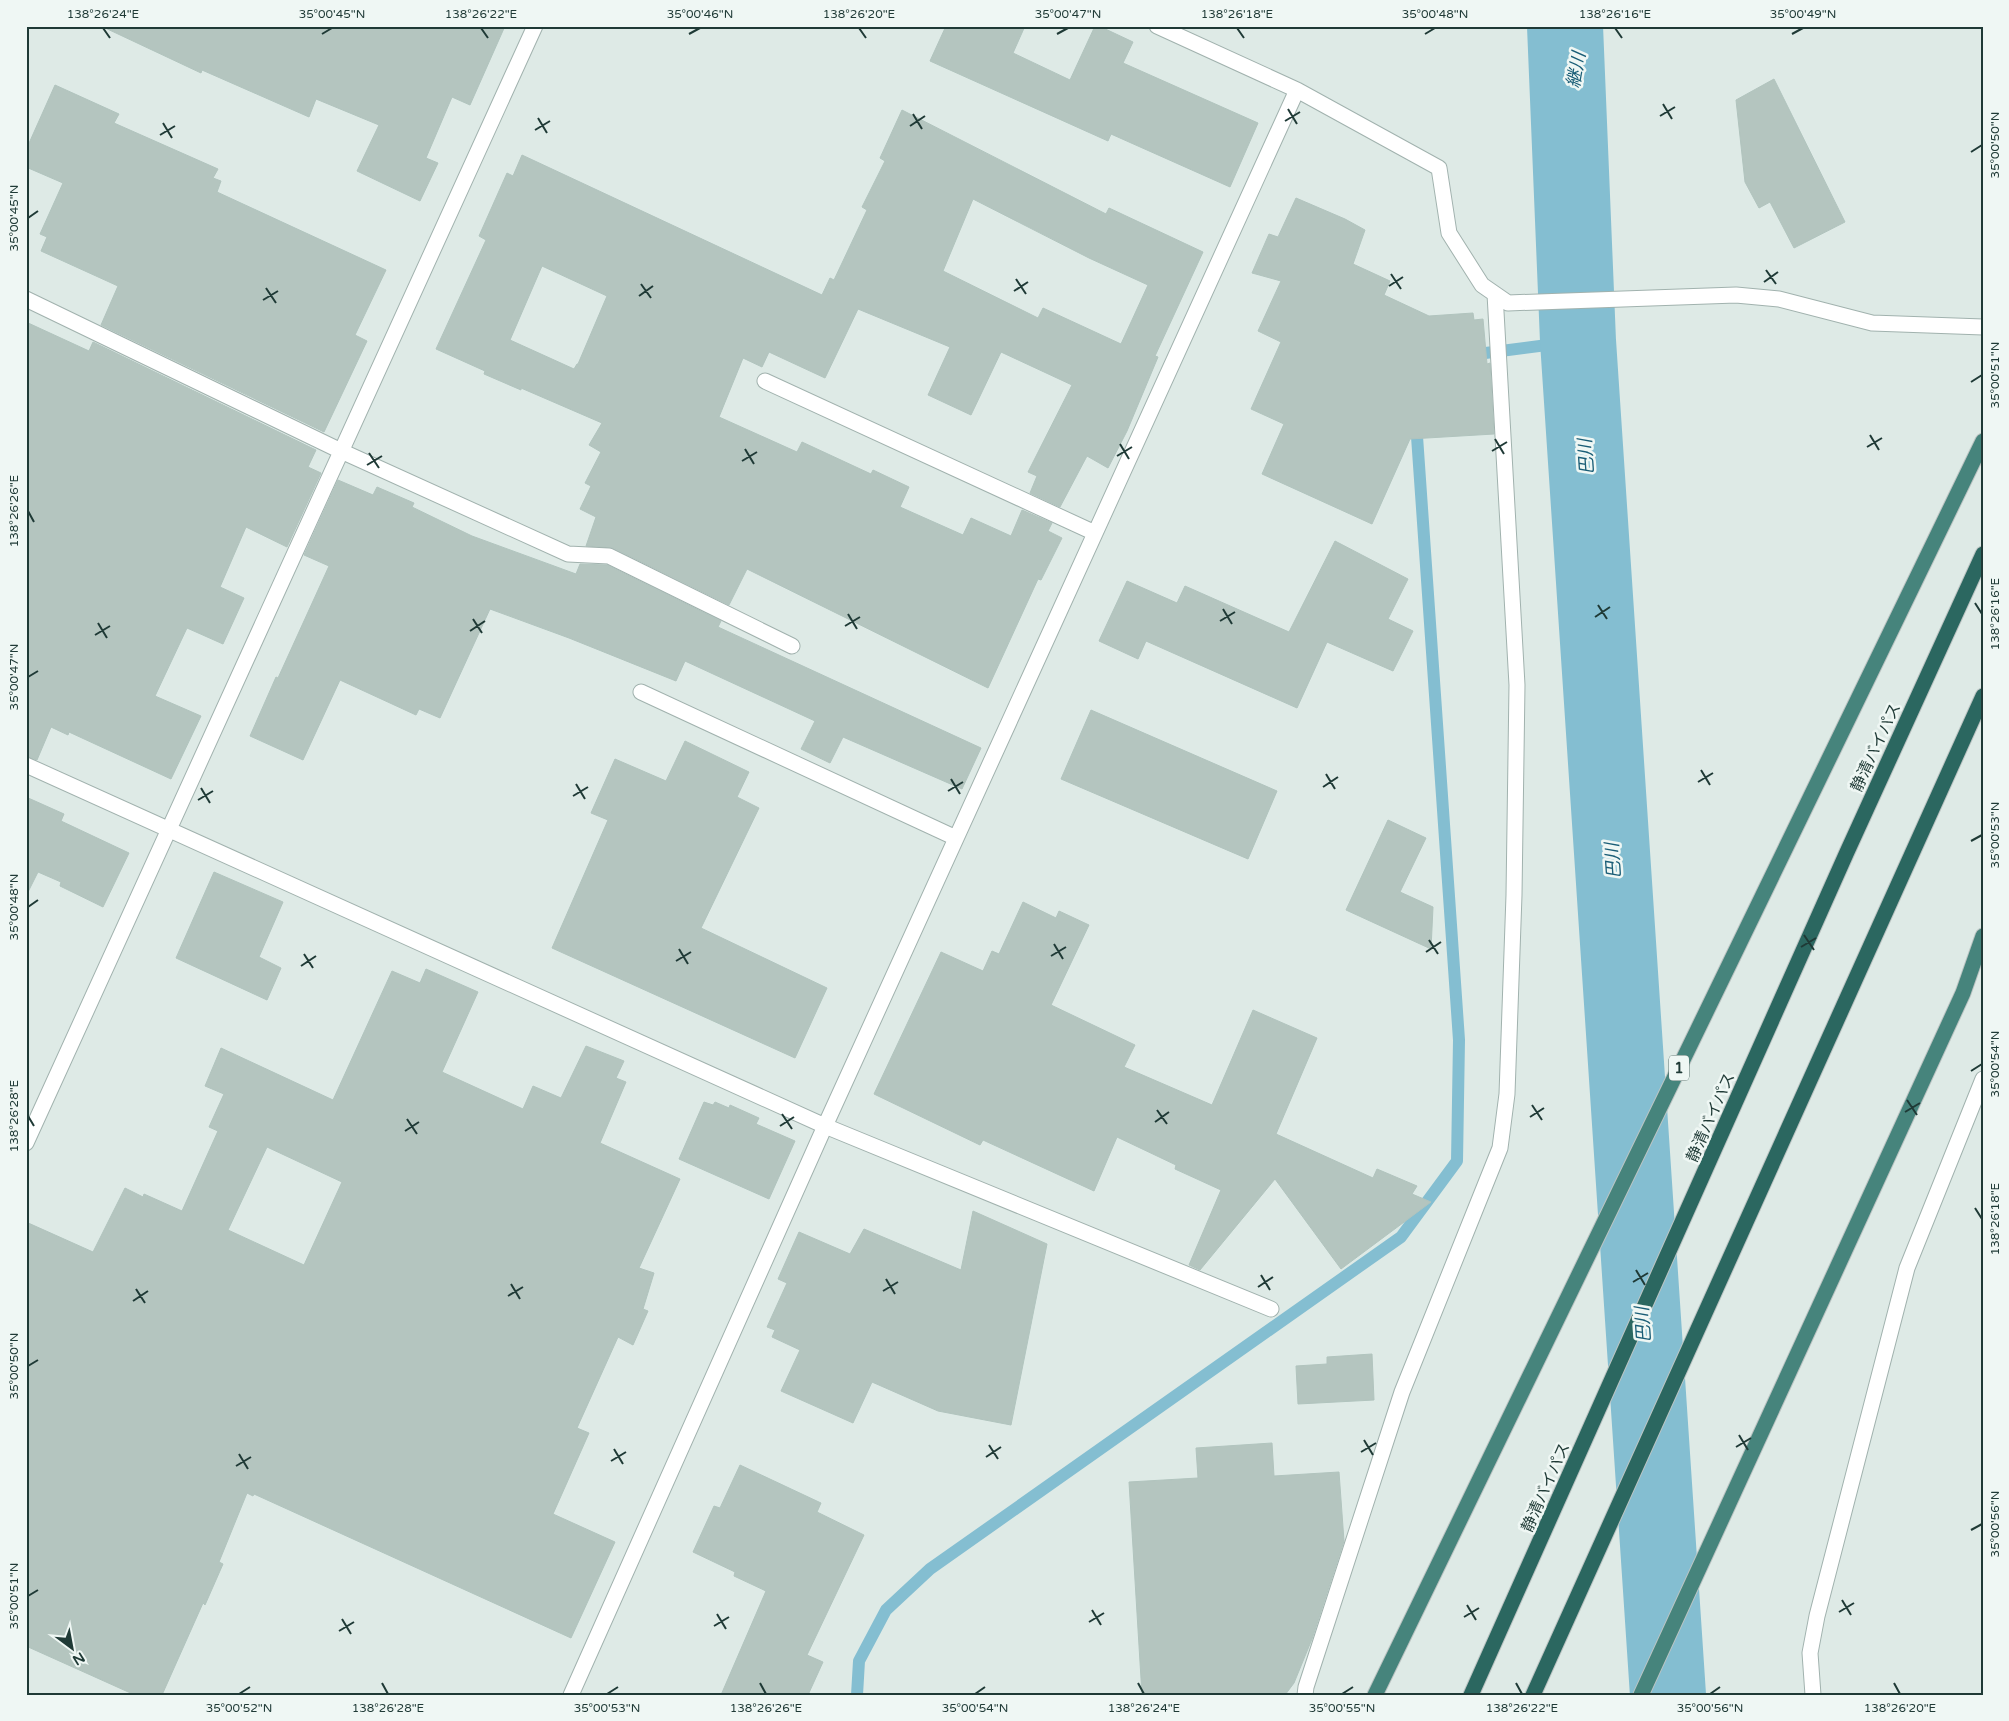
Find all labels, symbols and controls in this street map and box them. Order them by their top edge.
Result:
text: 138°26'24"E [67,7,140,21]
text: 35°00'45"N [299,7,365,21]
text: 138°26'22"E [445,7,518,21]
text: 35°00'46"N [667,7,733,21]
text: 138°26'20"E [823,7,896,21]
text: 35°00'47"N [1035,7,1101,21]
text: 138°26'18"E [1201,7,1274,21]
text: 35°00'48"N [1402,7,1468,21]
text: 138°26'16"E [1579,7,1652,21]
text: 35°00'49"N [1770,7,1836,21]
water label: 継川 [1562,48,1590,90]
text: 35°00'50"N [1988,112,2002,178]
text: 35°00'45"N [7,185,21,251]
text: 35°00'51"N [1988,342,2002,408]
water label: 巴川 [1574,436,1598,476]
text: 138°26'26"E [7,474,21,547]
text: 138°26'16"E [1988,577,2002,650]
text: 35°00'47"N [7,644,21,710]
street label: 静清バイパス [1847,700,1905,795]
text: 35°00'53"N [1988,802,2002,868]
water label: 巴川 [1601,840,1625,880]
text: 35°00'48"N [7,874,21,940]
text: 35°00'54"N [1988,1031,2002,1097]
road number: 1 [1669,1056,1689,1080]
street label: 静清バイパス [1682,1070,1740,1165]
text: 138°26'28"E [7,1079,21,1152]
text: 138°26'18"E [1988,1182,2002,1255]
water label: 巴川 [1631,1304,1655,1344]
text: 35°00'50"N [7,1333,21,1399]
street label: 静清バイパス [1517,1440,1575,1535]
text: 35°00'56"N [1988,1491,2002,1557]
text: 35°00'51"N [7,1563,21,1629]
north arrow [48,1624,98,1674]
text: N [69,1648,88,1669]
text: 35°00'52"N [206,1701,272,1715]
text: 138°26'28"E [352,1701,425,1715]
text: 35°00'53"N [574,1701,640,1715]
text: 138°26'26"E [730,1701,803,1715]
text: 35°00'54"N [942,1701,1008,1715]
text: 138°26'24"E [1108,1701,1181,1715]
text: 35°00'55"N [1309,1701,1375,1715]
text: 138°26'22"E [1486,1701,1559,1715]
text: 35°00'56"N [1677,1701,1743,1715]
text: 138°26'20"E [1864,1701,1937,1715]

